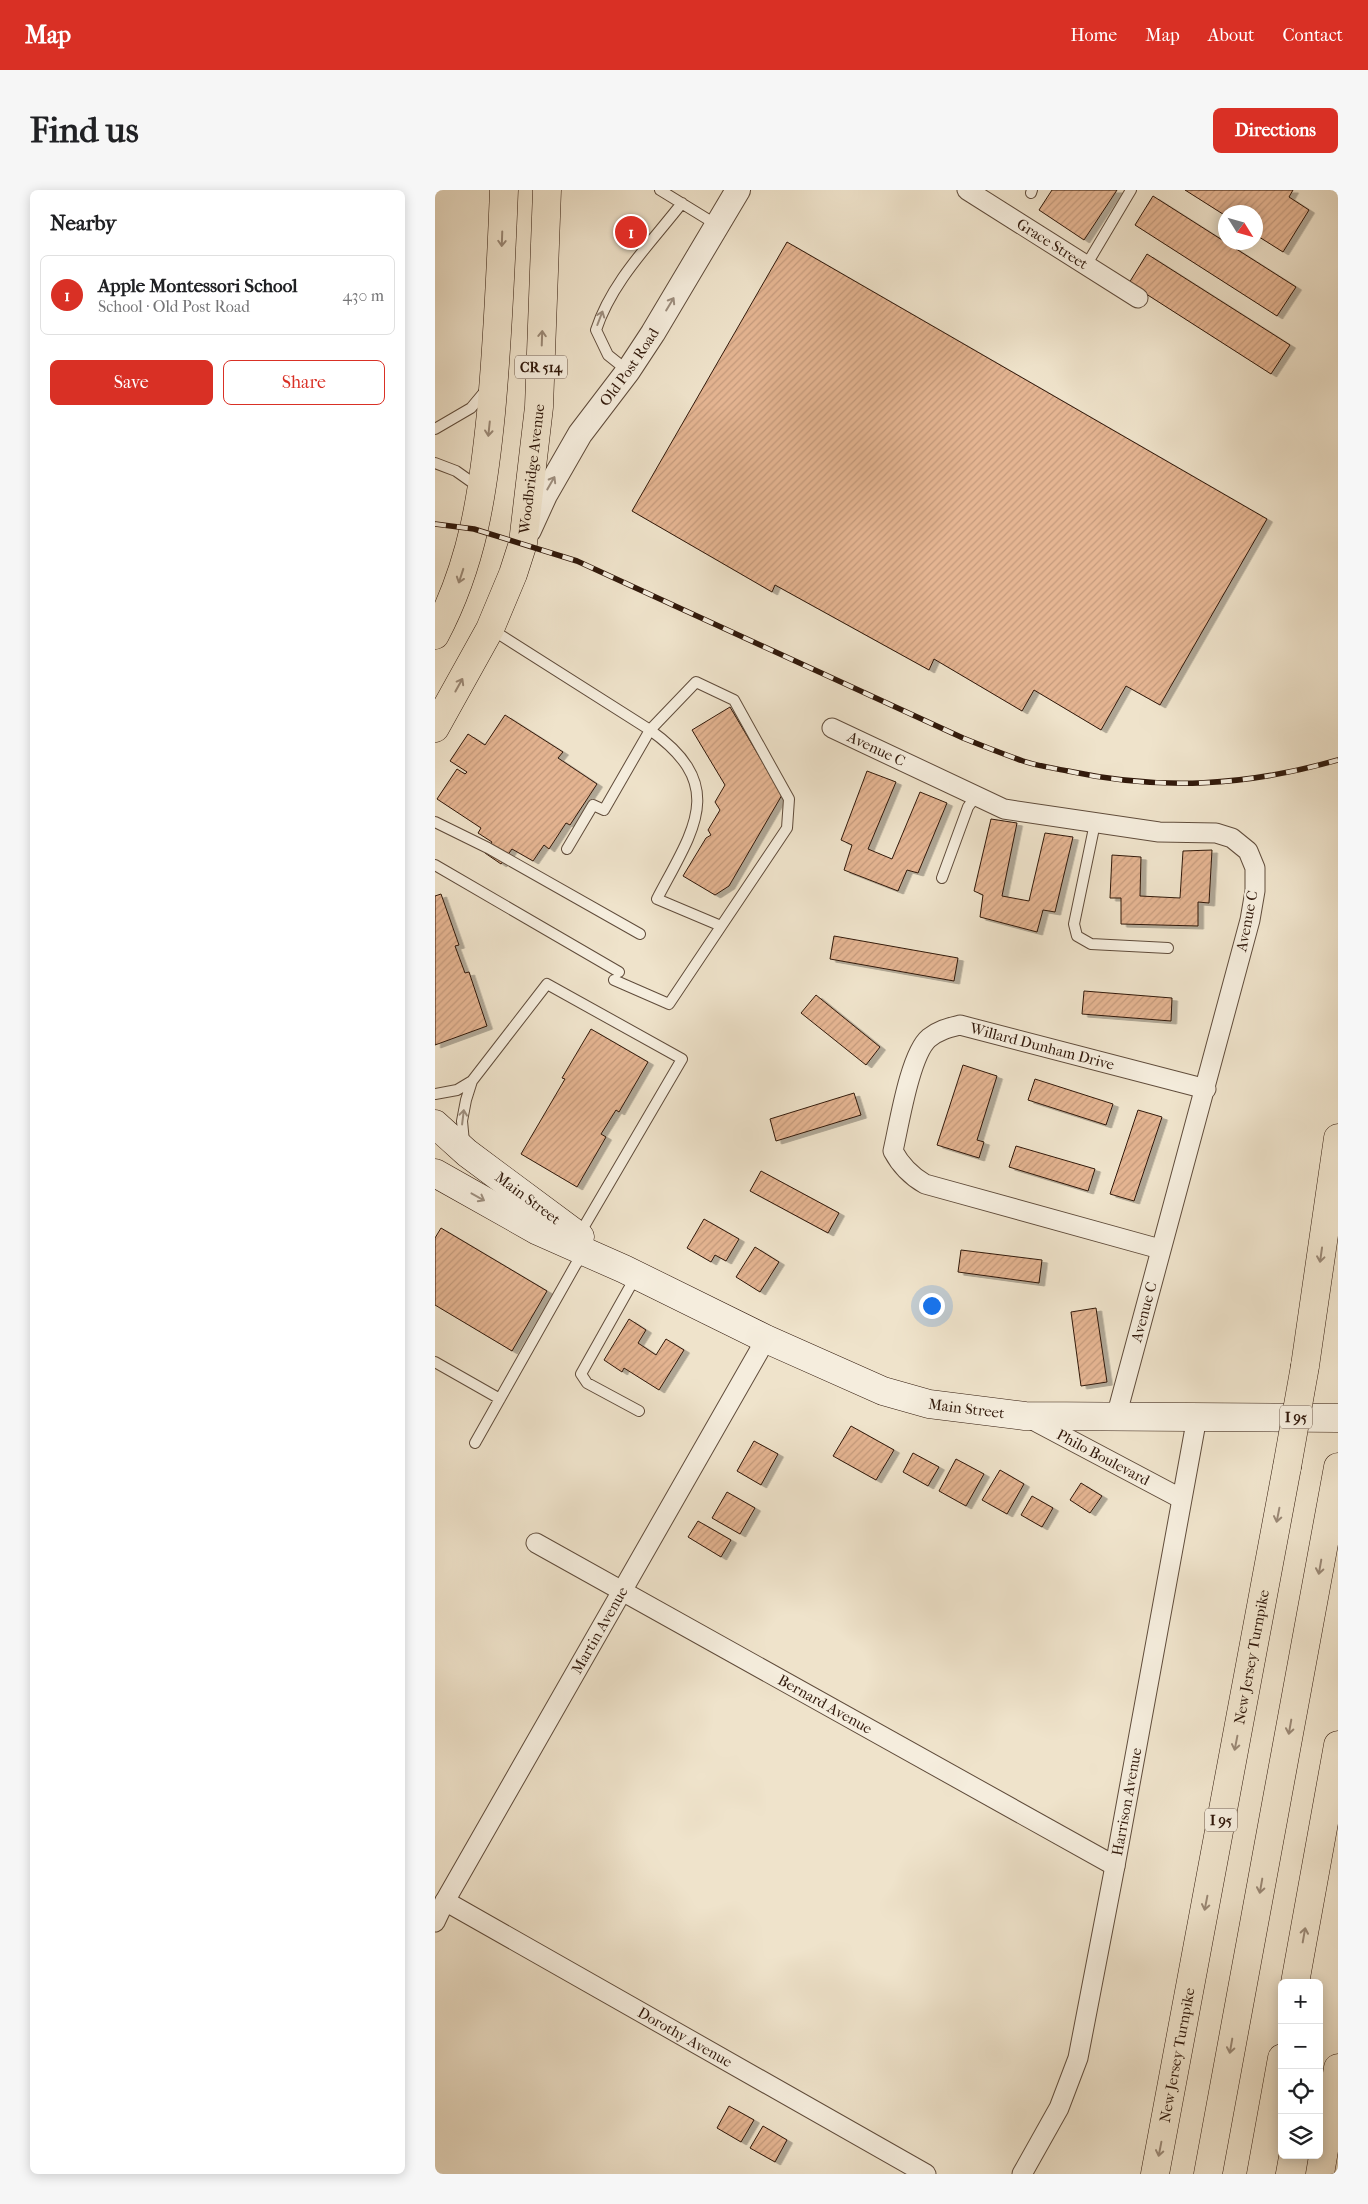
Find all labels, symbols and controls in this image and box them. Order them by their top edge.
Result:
text: Map [25,21,71,49]
text: Home [1070,25,1117,46]
text: Map [1145,25,1180,46]
text: About [1208,25,1254,46]
text: Contact [1282,25,1343,46]
button: Directions [1213,108,1338,153]
text: Find us [30,110,139,151]
north arrow [1218,205,1263,250]
text: Nearby [50,211,116,235]
pin: 1 [615,213,647,251]
street label: Grace Street [1013,215,1092,273]
one-way arrow [498,230,507,246]
text: Apple Montessori School [98,275,297,297]
text: 1 [64,286,70,305]
text: 430 m [342,286,384,305]
text: School · Old Post Road [98,297,250,316]
one-way arrow [665,298,675,312]
one-way arrow [596,311,605,326]
street label: Old Post Road [596,324,663,410]
one-way arrow [537,330,546,346]
road number: CR 514 [515,356,567,378]
button: Save [50,360,213,405]
button: Share [223,360,385,405]
street label: Woodbridge Avenue [515,402,548,536]
one-way arrow [484,421,494,437]
one-way arrow [547,476,557,491]
one-way arrow [456,568,465,583]
one-way arrow [454,678,464,693]
street label: Avenue C [844,727,908,770]
street label: Avenue C [1232,889,1262,954]
street label: Willard Dunham Drive [967,1019,1117,1074]
one-way arrow [458,1109,468,1125]
street label: Main Street [492,1168,564,1229]
one-way arrow [470,1192,485,1202]
one-way arrow [1316,1247,1326,1263]
street label: Avenue C [1127,1280,1161,1345]
your location [919,1293,945,1319]
street label: Main Street [927,1395,1006,1422]
road number: I 95 [1280,1406,1312,1428]
street label: Philo Boulevard [1054,1425,1153,1490]
one-way arrow [1273,1506,1283,1522]
one-way arrow [1314,1558,1324,1574]
street label: Martin Avenue [568,1583,632,1677]
street label: New Jersey Turnpike [1230,1587,1273,1726]
street label: Bernard Avenue [775,1671,876,1738]
one-way arrow [1285,1718,1295,1734]
one-way arrow [1230,1735,1240,1751]
street label: Harrison Avenue [1108,1746,1146,1857]
road number: I 95 [1205,1808,1237,1832]
one-way arrow [1255,1878,1265,1894]
one-way arrow [1201,1895,1210,1911]
one-way arrow [1299,1927,1309,1943]
map controls [1278,1979,1323,2159]
button: + [1278,1979,1323,2024]
street label: New Jersey Turnpike [1156,1986,1199,2124]
street label: Dorothy Avenue [635,2003,736,2071]
button: − [1278,2024,1323,2069]
one-way arrow [1226,2038,1236,2054]
button: locate [1278,2069,1323,2114]
button: layers [1278,2114,1323,2159]
one-way arrow [1155,2140,1164,2156]

